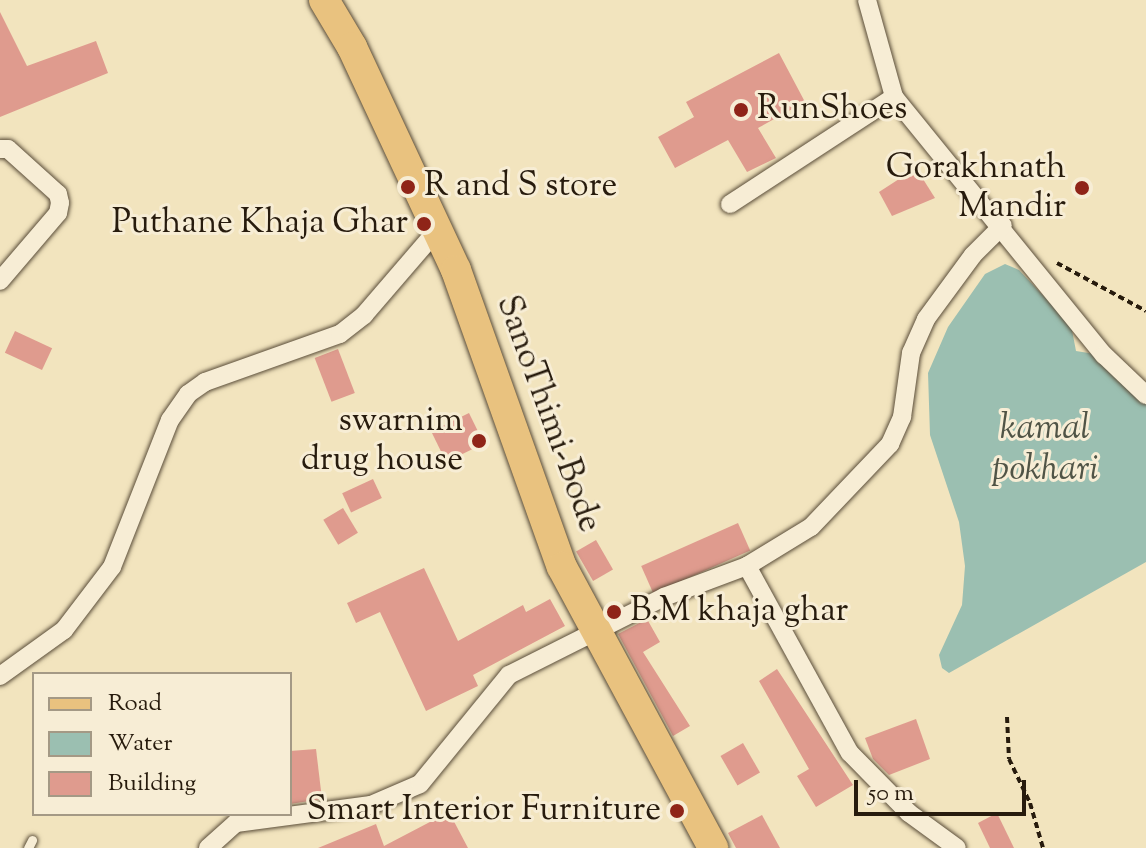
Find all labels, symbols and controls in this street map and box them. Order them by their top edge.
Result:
place label: RunShoes [757,90,907,130]
marker: RunShoes [732,101,750,119]
place label: Gorakhnath Mandir [886,148,1066,228]
place label: R and S store [424,167,617,207]
marker: R and S store [399,178,417,196]
marker: Gorakhnath Mandir [1073,179,1091,197]
place label: Puthane Khaja Ghar [112,204,408,244]
marker: Puthane Khaja Ghar [415,215,433,233]
street label: SanoThimi-Bode [486,290,610,538]
place label: swarnim drug house [301,401,463,480]
water label: kamal pokhari [992,407,1098,492]
marker: swarnim drug house [470,432,488,450]
place label: B.M khaja ghar [630,592,848,632]
marker: B.M khaja ghar [605,603,623,621]
legend [32,672,292,816]
text: Road [108,687,162,721]
text: Water [108,727,172,761]
scale bar [858,764,1030,814]
text: Building [108,767,196,801]
text: 50 m [868,777,914,811]
place label: Smart Interior Furniture [307,791,661,831]
marker: Smart Interior Furniture [668,802,686,820]

